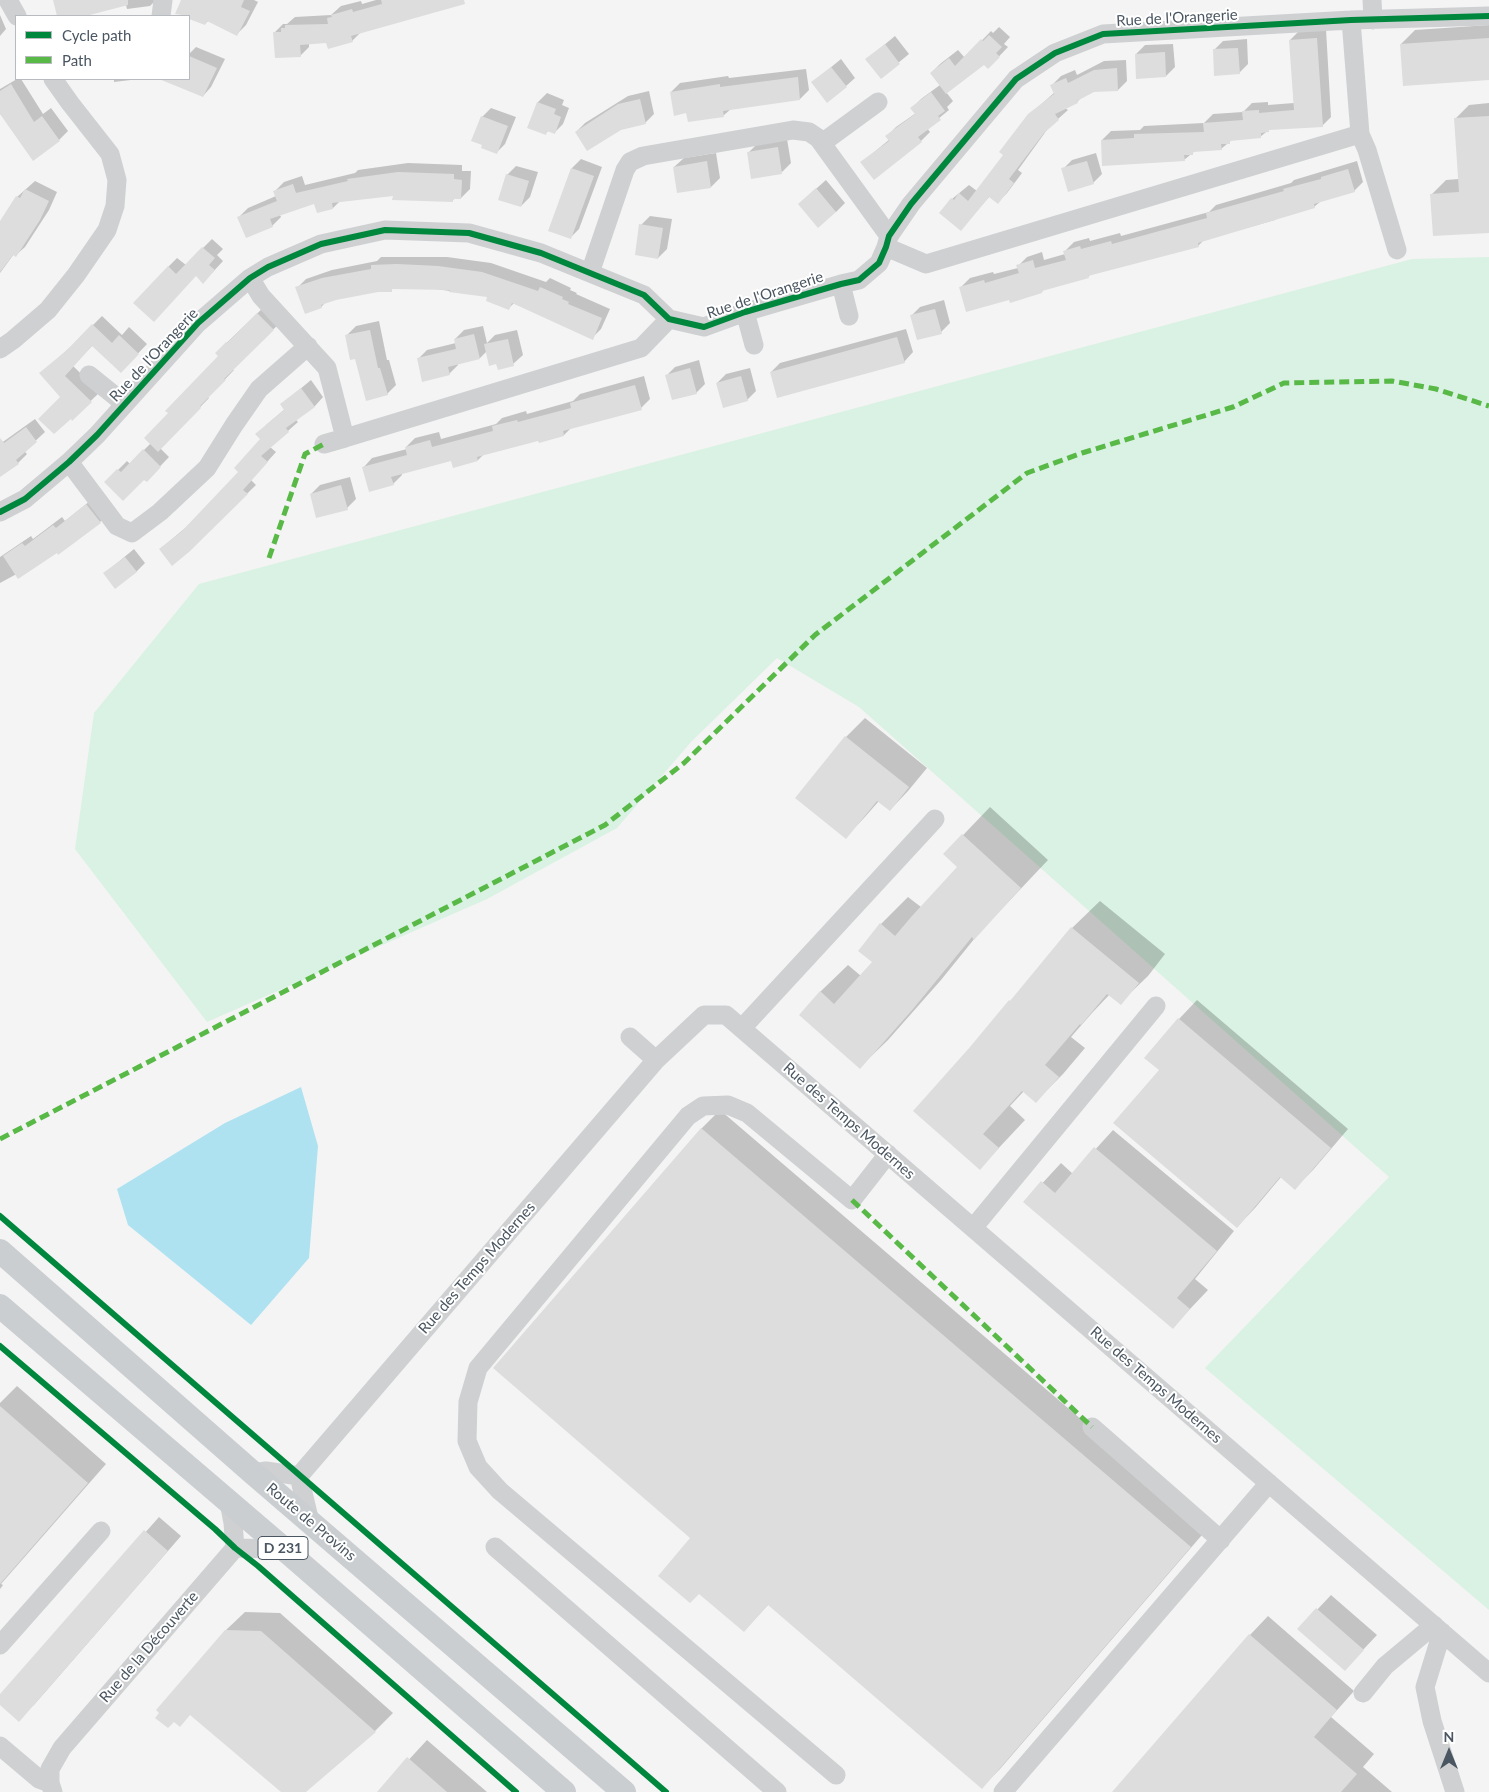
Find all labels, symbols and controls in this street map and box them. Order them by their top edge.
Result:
street label: Rue de l'Orangerie [1116,6,1238,30]
legend [15,15,190,80]
text: Cycle path [62,26,131,44]
text: Path [62,51,92,69]
street label: Rue de l'Orangerie [704,268,826,322]
street label: Rue de l'Orangerie [106,304,202,406]
street label: Rue des Temps Modernes [779,1059,919,1183]
street label: Rue des Temps Modernes [415,1198,539,1338]
street label: Rue des Temps Modernes [1086,1323,1226,1447]
street label: Route de Provins [262,1479,360,1565]
road number: D 231 [258,1536,308,1560]
street label: Rue de la Découverte [96,1588,202,1706]
north arrow [1424,1727,1474,1777]
text: N [1444,1728,1454,1745]

